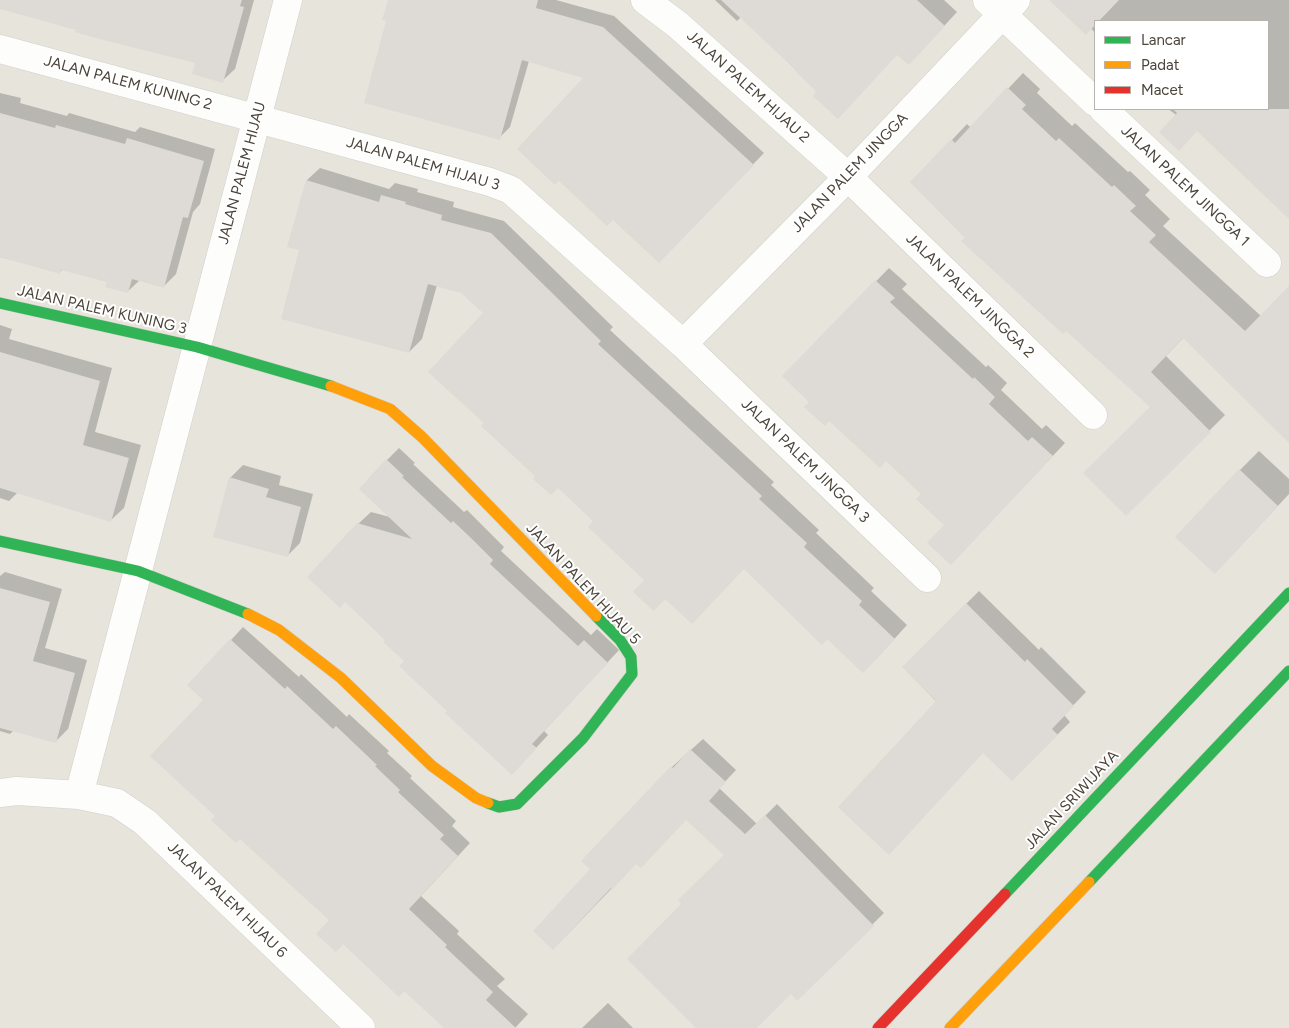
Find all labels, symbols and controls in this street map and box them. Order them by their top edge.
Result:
legend [1094,20,1269,110]
street label: JALAN PALEM HIJAU 2 [683,27,813,147]
text: Lancar [1141,31,1186,49]
street label: JALAN PALEM KUNING 2 [42,52,214,114]
text: Padat [1141,56,1179,74]
text: Macet [1141,81,1183,99]
street label: JALAN PALEM HIJAU [214,100,270,246]
street label: JALAN PALEM JINGGA [788,109,912,237]
street label: JALAN PALEM JINGGA 1 [1117,122,1253,250]
street label: JALAN PALEM HIJAU 3 [344,133,502,195]
street label: JALAN PALEM JINGGA 2 [902,230,1038,362]
street label: JALAN PALEM KUNING 3 [16,282,188,338]
street label: JALAN PALEM JINGGA 3 [737,395,873,527]
street label: JALAN PALEM HIJAU 5 [522,520,644,648]
street label: JALAN SRIWIJAYA [1021,747,1123,853]
street label: JALAN PALEM HIJAU 6 [164,838,290,962]

